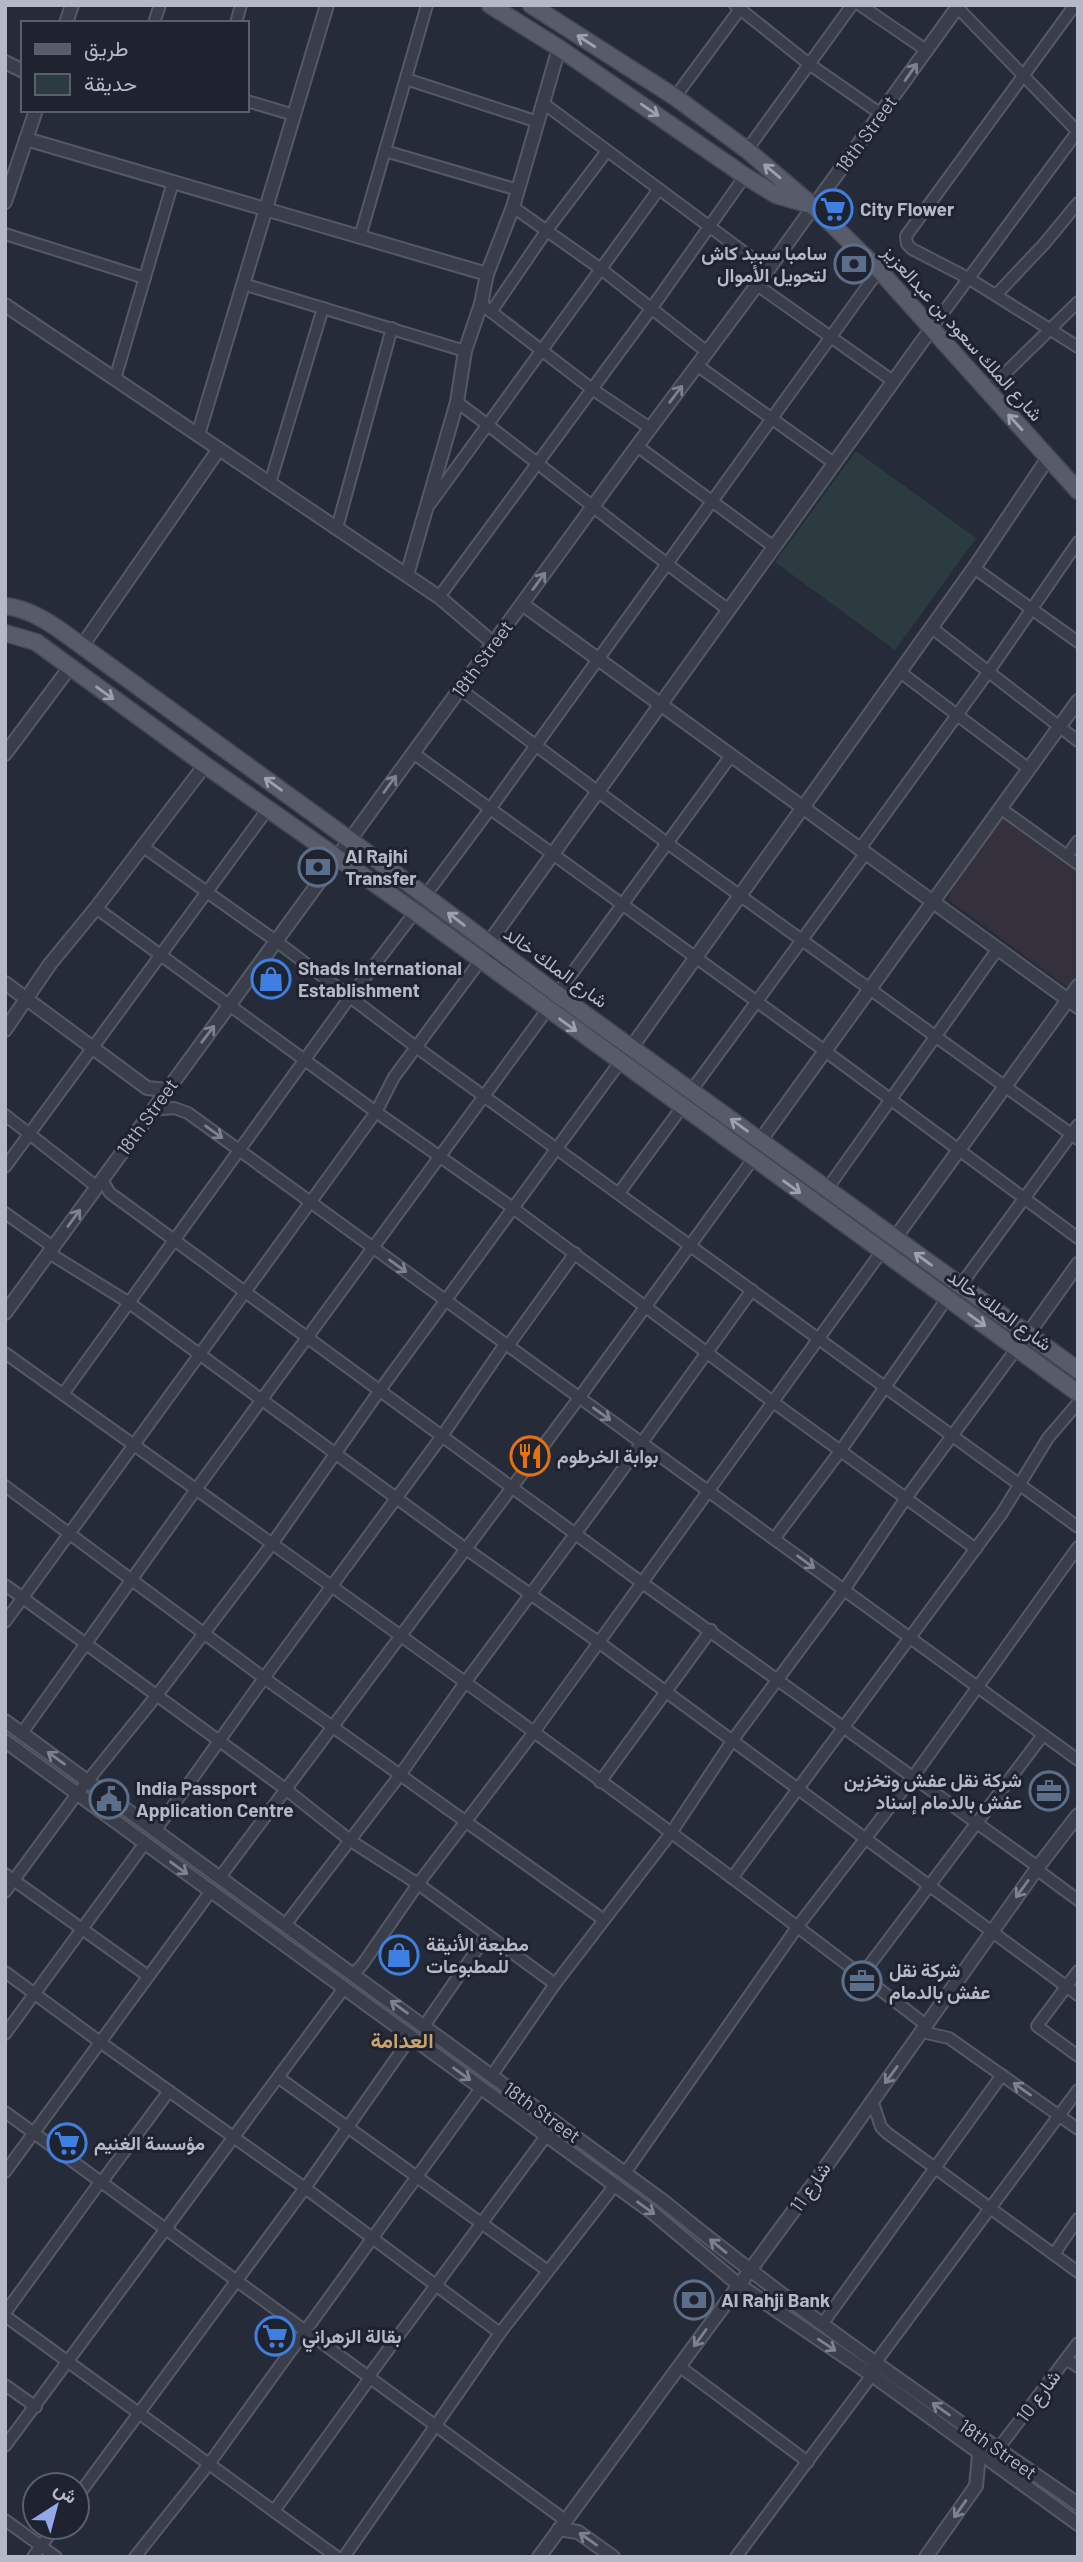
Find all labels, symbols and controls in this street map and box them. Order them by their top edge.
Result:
legend [21,21,248,112]
one-way arrow [577,33,597,47]
text: طريق [84,35,129,62]
one-way arrow [904,63,918,82]
text: حديقة [84,70,137,96]
street label: 18th Street [830,91,901,177]
one-way arrow [640,103,659,117]
one-way arrow [764,163,782,179]
supermarket icon: City Flower [812,188,854,230]
place label: City Flower [860,197,955,220]
street label: شارع الملك سعود بن عبدالعزيز [876,239,1048,427]
place label: سامبا سبيد كاش لتحويل الأموال [701,241,827,288]
bank icon: سامبا سبيد كاش لتحويل الأموال [833,243,875,285]
one-way arrow [669,385,684,403]
one-way arrow [1008,414,1024,432]
one-way arrow [531,572,546,591]
street label: 18th Street [446,616,517,702]
one-way arrow [95,685,114,700]
one-way arrow [382,775,397,794]
one-way arrow [264,777,283,791]
place label: Al Rajhi Transfer [345,844,417,889]
bank icon: Al Rajhi Transfer [297,846,339,888]
one-way arrow [447,912,466,927]
street label: شارع الملك خالد [499,921,613,1014]
place label: Shads International Establishment [298,956,462,1001]
shop icon: Shads International Establishment [250,958,292,1000]
one-way arrow [558,1018,577,1032]
one-way arrow [201,1025,215,1044]
street label: 18th Street [111,1074,182,1160]
one-way arrow [730,1118,749,1133]
one-way arrow [204,1125,223,1139]
one-way arrow [783,1179,802,1194]
one-way arrow [67,1209,81,1228]
one-way arrow [914,1251,933,1266]
one-way arrow [388,1259,407,1273]
street label: شارع الملك خالد [943,1264,1057,1357]
one-way arrow [967,1313,986,1327]
one-way arrow [592,1407,611,1422]
restaurant icon: بوابة الخرطوم [509,1435,551,1477]
place label: بوابة الخرطوم [557,1444,658,1469]
one-way arrow [796,1555,815,1569]
one-way arrow [47,1751,66,1766]
place label: شركة نقل عفش وتخزين عفش بالدمام إسناد [844,1768,1022,1815]
office icon: شركة نقل عفش وتخزين عفش بالدمام إسناد [1028,1770,1070,1812]
place label: India Passport Application Centre [136,1776,294,1821]
public building icon: India Passport Application Centre [88,1778,130,1820]
one-way arrow [169,1861,188,1875]
one-way arrow [1015,1879,1029,1898]
place label: مطبعة الأنيقة للمطبوعات [426,1932,529,1979]
shop icon: مطبعة الأنيقة للمطبوعات [378,1934,420,1976]
place label: شركة نقل عفش بالدمام [889,1958,990,2005]
office icon: شركة نقل عفش بالدمام [841,1960,883,2002]
one-way arrow [390,2000,409,2015]
district label: العدامة [370,2027,434,2052]
one-way arrow [883,2065,898,2084]
one-way arrow [452,2067,471,2081]
street label: 18th Street [499,2076,585,2147]
one-way arrow [1013,2082,1032,2096]
supermarket icon: مؤسسة الغنيم [46,2122,88,2164]
place label: مؤسسة الغنيم [94,2131,205,2156]
street label: شارع 11 [784,2157,837,2217]
one-way arrow [636,2200,655,2215]
one-way arrow [710,2238,728,2254]
bank icon: Al Rahji Bank [673,2279,715,2321]
place label: Al Rahji Bank [721,2288,830,2311]
supermarket icon: بقالة الزهراني [254,2315,296,2357]
place label: بقالة الزهراني [302,2324,401,2353]
one-way arrow [692,2328,707,2347]
one-way arrow [817,2338,836,2352]
street label: شارع 10 [1011,2365,1066,2428]
one-way arrow [932,2402,951,2416]
street label: 18th Street [955,2414,1041,2484]
north arrow [21,2471,91,2541]
text: ش [50,2476,82,2509]
one-way arrow [953,2499,967,2518]
one-way arrow [579,2532,598,2546]

